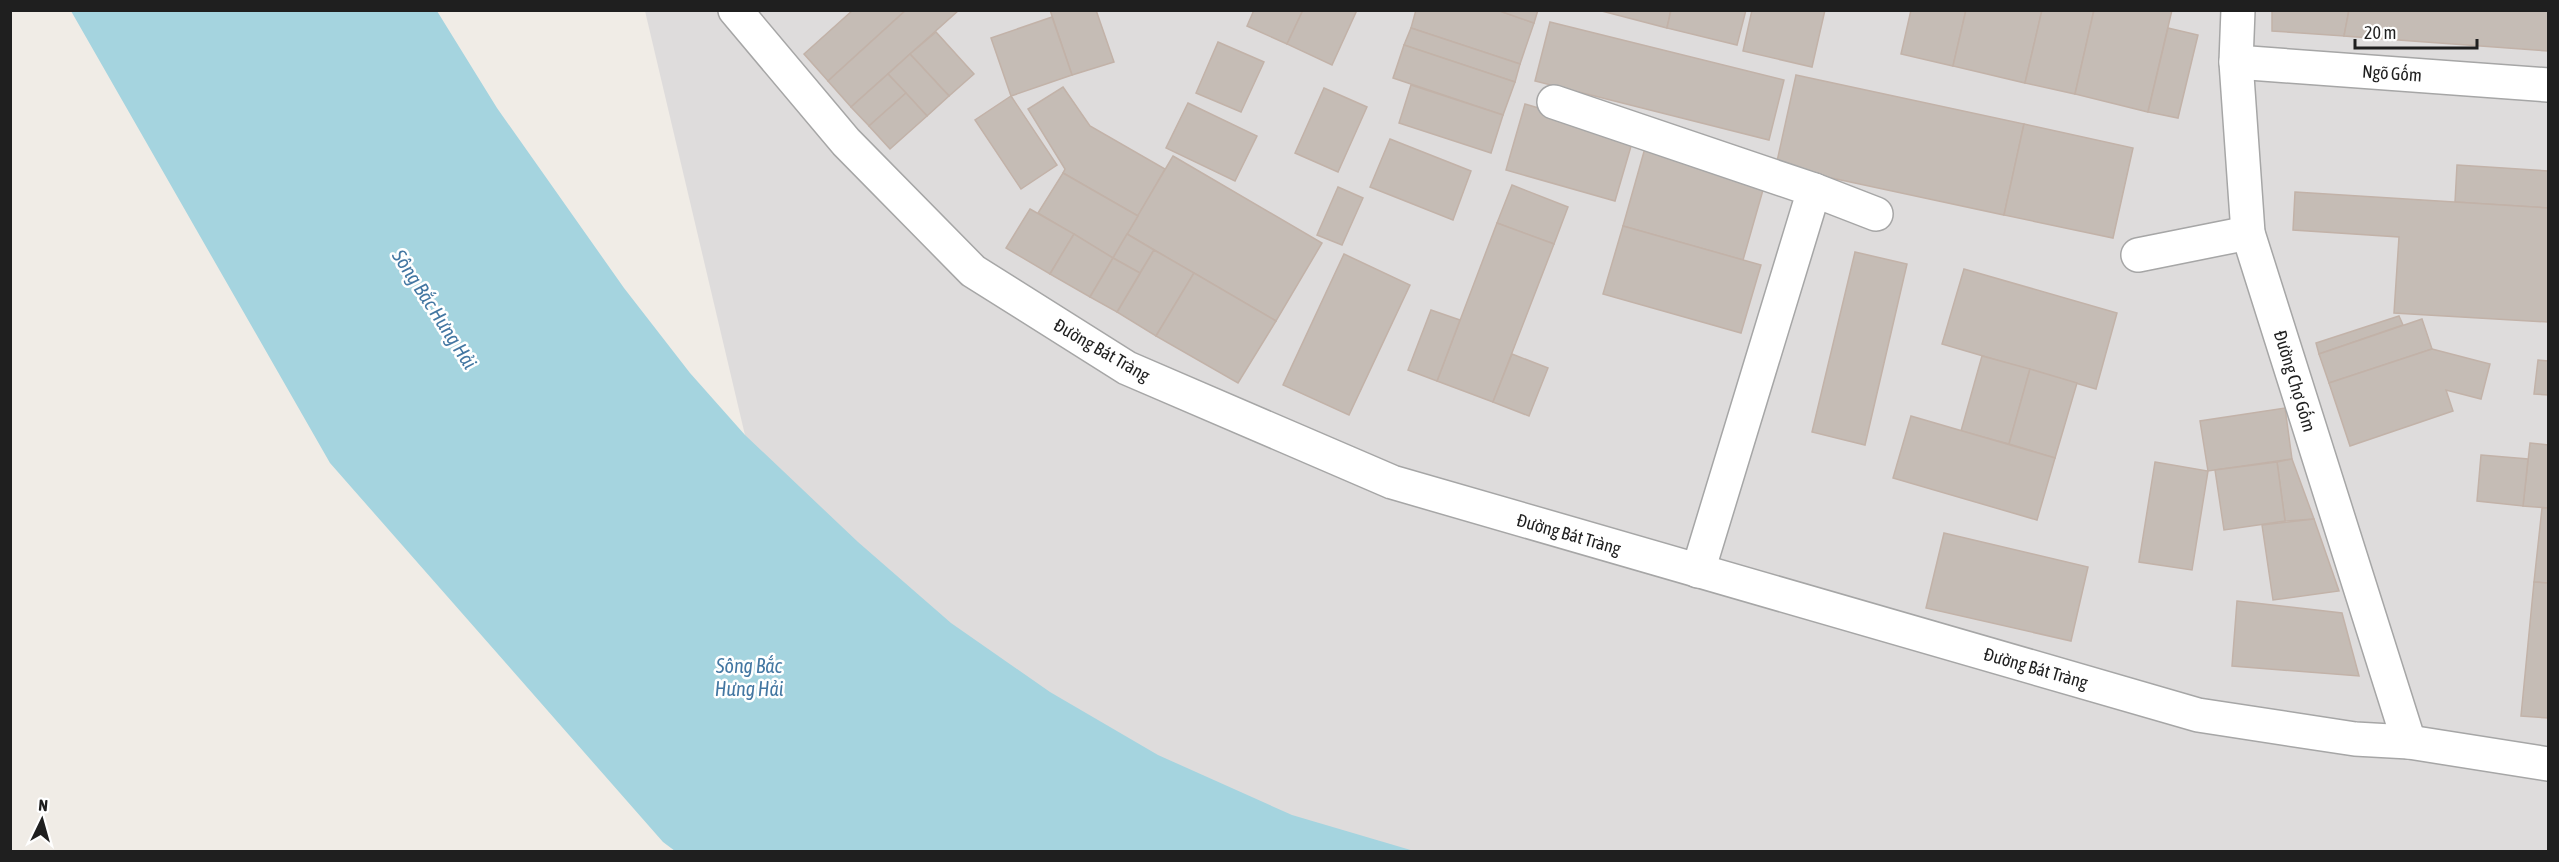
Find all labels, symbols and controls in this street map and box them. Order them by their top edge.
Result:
scale bar [2355,12,2476,50]
text: 20 m [2364,22,2396,43]
street label: Ngõ Gốm [2361,59,2423,86]
water label: Sông Bắc Hưng Hải [387,244,482,373]
street label: Đường Bát Tràng [1050,314,1154,386]
street label: Đường Chợ Gốm [2270,327,2321,434]
street label: Đường Bát Tràng [1515,509,1624,559]
street label: Đường Bát Tràng [1982,643,2091,693]
water label: Sông Bắc Hưng Hải [715,654,784,700]
north arrow [12,790,72,850]
text: N [38,796,49,814]

